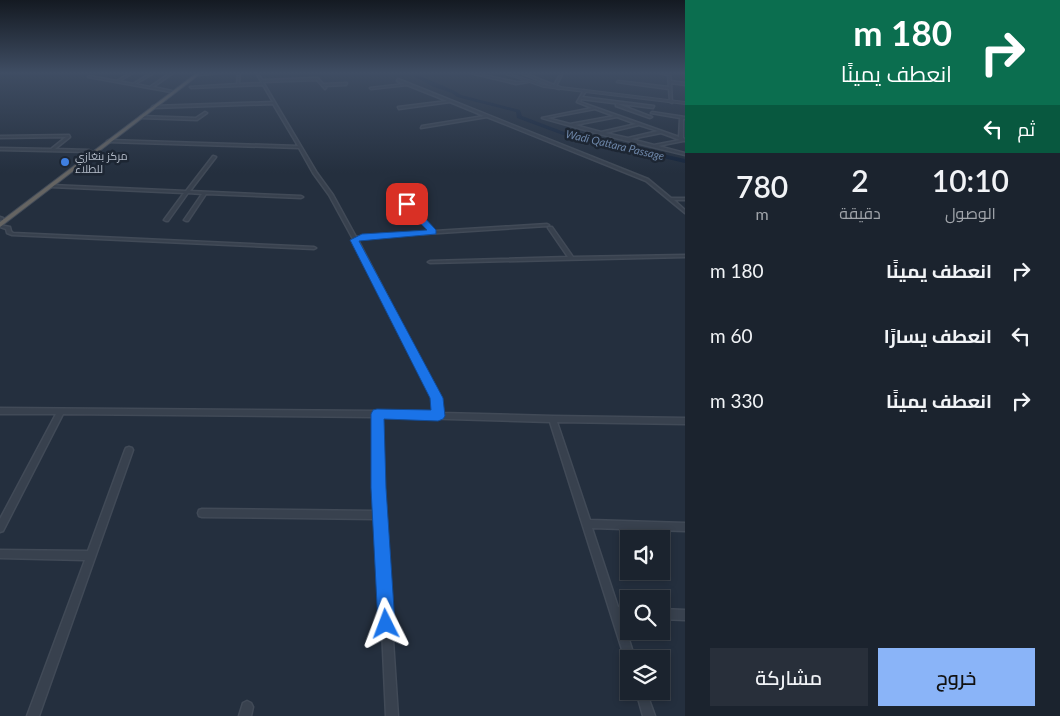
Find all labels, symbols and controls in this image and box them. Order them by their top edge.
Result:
text: 180 m [853,11,952,53]
icon: right [970,20,1035,85]
text: انعطف يمينًا [841,60,952,87]
icon: left [979,115,1007,143]
text: ثم [1017,117,1035,140]
water label: Wadi Qattara Passage [565,127,666,162]
place label: مركز بنغازي للطلاء [75,149,128,175]
marker: مركز بنغازي للطلاء [59,156,71,168]
text: 2 [851,162,869,198]
text: 10:10 [932,162,1009,198]
text: 780 [736,168,788,204]
pin [386,183,428,225]
icon: arrive [393,190,421,218]
text: دقيقة [839,203,881,222]
text: الوصول [945,203,996,222]
text: m [756,204,769,223]
icon: right [1007,257,1035,285]
text: 180 m [710,259,764,282]
text: انعطف يمينًا [886,259,992,282]
icon: left [1007,322,1035,350]
text: 60 m [710,324,753,347]
text: انعطف يسارًا [884,324,992,347]
icon: right [1007,387,1035,415]
text: 330 m [710,389,764,412]
text: انعطف يمينًا [886,389,992,412]
map controls [620,530,670,700]
button: sound [620,530,670,580]
button: search [620,590,670,640]
position arrow [359,597,411,649]
button: مشاركة [710,648,868,706]
button: خروج [878,648,1035,706]
button: layers [620,650,670,700]

